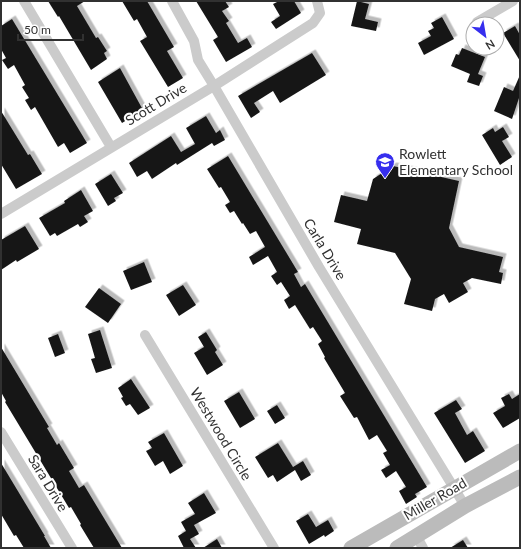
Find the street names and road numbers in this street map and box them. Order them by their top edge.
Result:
street label: Scott Drive [122,79,189,128]
street label: Carla Drive [300,215,350,283]
street label: Westwood Circle [187,384,256,483]
street label: Sara Drive [25,451,72,514]
street label: Miller Road [400,474,469,523]

